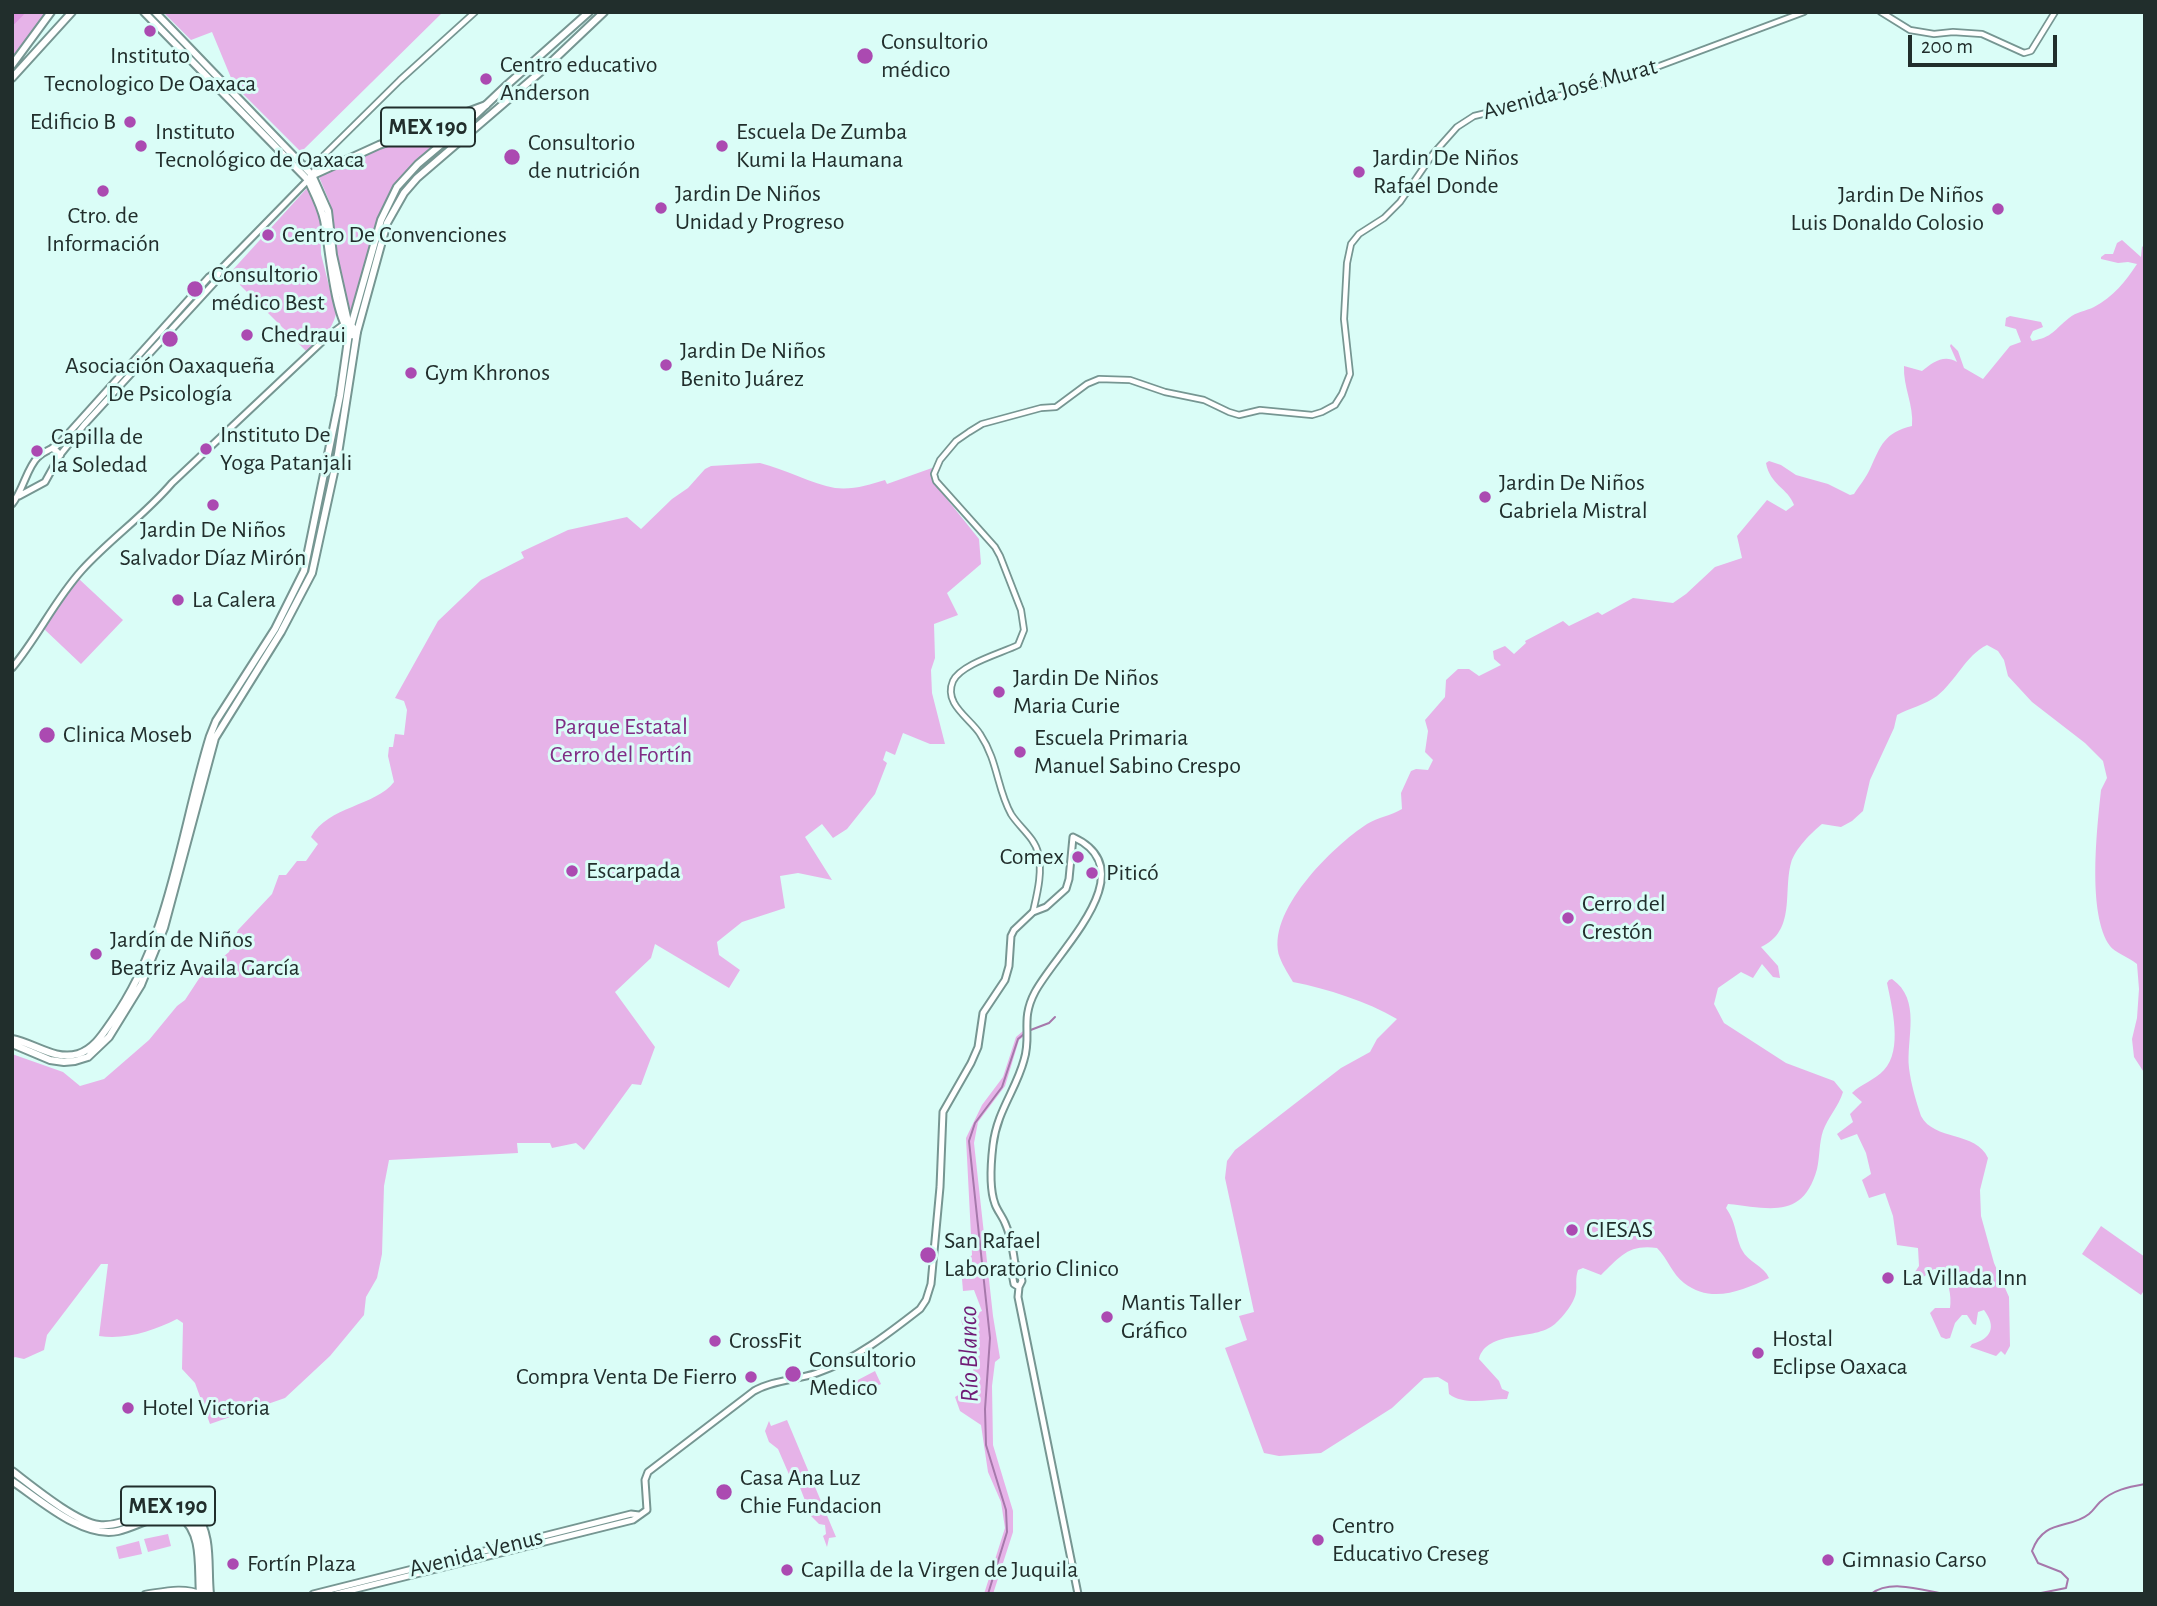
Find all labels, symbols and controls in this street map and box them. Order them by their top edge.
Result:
scale bar [1912,21,2061,65]
marker: Instituto Tecnologico De Oaxaca [142,23,158,39]
place label: Consultorio médico [881,28,988,84]
text: 200 m [1921,36,1973,57]
place label: Instituto Tecnologico De Oaxaca [44,42,256,98]
marker: Consultorio médico [855,46,875,66]
place label: Centro educativo Anderson [500,51,657,107]
street label: Avenida José Murat [1480,52,1660,126]
marker: Centro educativo Anderson [478,71,494,87]
place label: Edificio B [30,108,116,136]
road number: MEX 190 [381,108,475,146]
marker: Edificio B [122,114,138,130]
place label: Instituto Tecnológico de Oaxaca [155,118,365,174]
place label: Escuela De Zumba Kumi Ia Haumana [736,118,907,174]
place label: Consultorio de nutrición [528,129,640,185]
marker: Instituto Tecnológico de Oaxaca [133,138,149,154]
marker: Escuela De Zumba Kumi Ia Haumana [714,138,730,154]
place label: Jardin De Niños Rafael Donde [1373,144,1519,200]
marker: Consultorio de nutrición [502,147,522,167]
marker: Jardin De Niños Rafael Donde [1351,164,1367,180]
place label: Jardin De Niños Unidad y Progreso [675,180,845,236]
place label: Jardin De Niños Luis Donaldo Colosio [1791,181,1984,237]
marker: Ctro. de Información [95,183,111,199]
marker: Jardin De Niños Unidad y Progreso [653,200,669,216]
marker: Jardin De Niños Luis Donaldo Colosio [1990,201,2006,217]
place label: Ctro. de Información [46,202,160,258]
place label: Centro De Convenciones [282,221,507,249]
marker: Centro De Convenciones [260,227,276,243]
place label: Consultorio médico Best [211,261,325,317]
marker: Consultorio médico Best [185,279,205,299]
place label: Chedraui [261,321,346,349]
marker: Chedraui [239,327,255,343]
marker: Asociación Oaxaqueña De Psicología [160,329,180,349]
place label: Jardin De Niños Benito Juárez [680,337,826,393]
place label: Asociación Oaxaqueña De Psicología [65,352,275,408]
marker: Jardin De Niños Benito Juárez [658,357,674,373]
place label: Gym Khronos [425,359,550,387]
marker: Gym Khronos [403,365,419,381]
place label: Instituto De Yoga Patanjali [220,421,352,477]
place label: Capilla de la Soledad [51,423,148,479]
marker: Instituto De Yoga Patanjali [198,441,214,457]
marker: Capilla de la Soledad [29,443,45,459]
place label: Jardin De Niños Gabriela Mistral [1499,469,1648,525]
marker: Jardin De Niños Gabriela Mistral [1477,489,1493,505]
marker: Jardin De Niños Salvador Díaz Mirón [205,497,221,513]
place label: Jardin De Niños Salvador Díaz Mirón [119,516,307,572]
place label: La Calera [192,586,276,614]
marker: La Calera [170,592,186,608]
place label: Jardin De Niños Maria Curie [1013,664,1159,720]
marker: Jardin De Niños Maria Curie [991,684,1007,700]
park label: Parque Estatal Cerro del Fortín [550,713,692,769]
place label: Clinica Moseb [63,721,192,749]
place label: Escuela Primaria Manuel Sabino Crespo [1034,724,1241,780]
marker: Clinica Moseb [37,725,57,745]
marker: Escuela Primaria Manuel Sabino Crespo [1012,744,1028,760]
place label: Comex [1000,843,1064,871]
marker: Comex [1070,849,1086,865]
place label: Escarpada [586,857,681,885]
place label: Piticó [1106,859,1159,887]
marker: Escarpada [564,863,580,879]
marker: Piticó [1084,865,1100,881]
place label: Cerro del Crestón [1582,890,1666,946]
marker: Cerro del Crestón [1560,910,1576,926]
place label: Jardín de Niños Beatriz Availa García [110,926,300,982]
marker: Jardín de Niños Beatriz Availa García [88,946,104,962]
place label: CIESAS [1586,1216,1653,1244]
marker: CIESAS [1564,1222,1580,1238]
place label: San Rafael Laboratorio Clinico [944,1227,1119,1283]
marker: San Rafael Laboratorio Clinico [918,1245,938,1265]
place label: La Villada Inn [1902,1264,2027,1292]
marker: La Villada Inn [1880,1270,1896,1286]
place label: Mantis Taller Gráfico [1121,1289,1241,1345]
water label: Río Blanco [953,1305,985,1403]
marker: Mantis Taller Gráfico [1099,1309,1115,1325]
place label: Hostal Eclipse Oaxaca [1772,1325,1907,1381]
place label: CrossFit [729,1327,801,1355]
marker: CrossFit [707,1333,723,1349]
marker: Hostal Eclipse Oaxaca [1750,1345,1766,1361]
place label: Consultorio Medico [809,1346,916,1402]
place label: Compra Venta De Fierro [516,1363,737,1391]
marker: Consultorio Medico [783,1364,803,1384]
marker: Compra Venta De Fierro [743,1369,759,1385]
place label: Hotel Victoria [142,1394,270,1422]
marker: Hotel Victoria [120,1400,136,1416]
place label: Casa Ana Luz Chie Fundacion [740,1464,882,1520]
marker: Casa Ana Luz Chie Fundacion [714,1482,734,1502]
road number: MEX 190 [121,1486,215,1526]
place label: Centro Educativo Creseg [1332,1512,1489,1568]
street label: Avenida Venus [406,1522,546,1584]
marker: Centro Educativo Creseg [1310,1532,1326,1548]
place label: Gimnasio Carso [1842,1546,1987,1574]
place label: Fortín Plaza [247,1550,356,1578]
marker: Gimnasio Carso [1820,1552,1836,1568]
marker: Fortín Plaza [225,1556,241,1572]
place label: Capilla de la Virgen de Juquila [801,1556,1078,1584]
marker: Capilla de la Virgen de Juquila [779,1562,795,1578]

